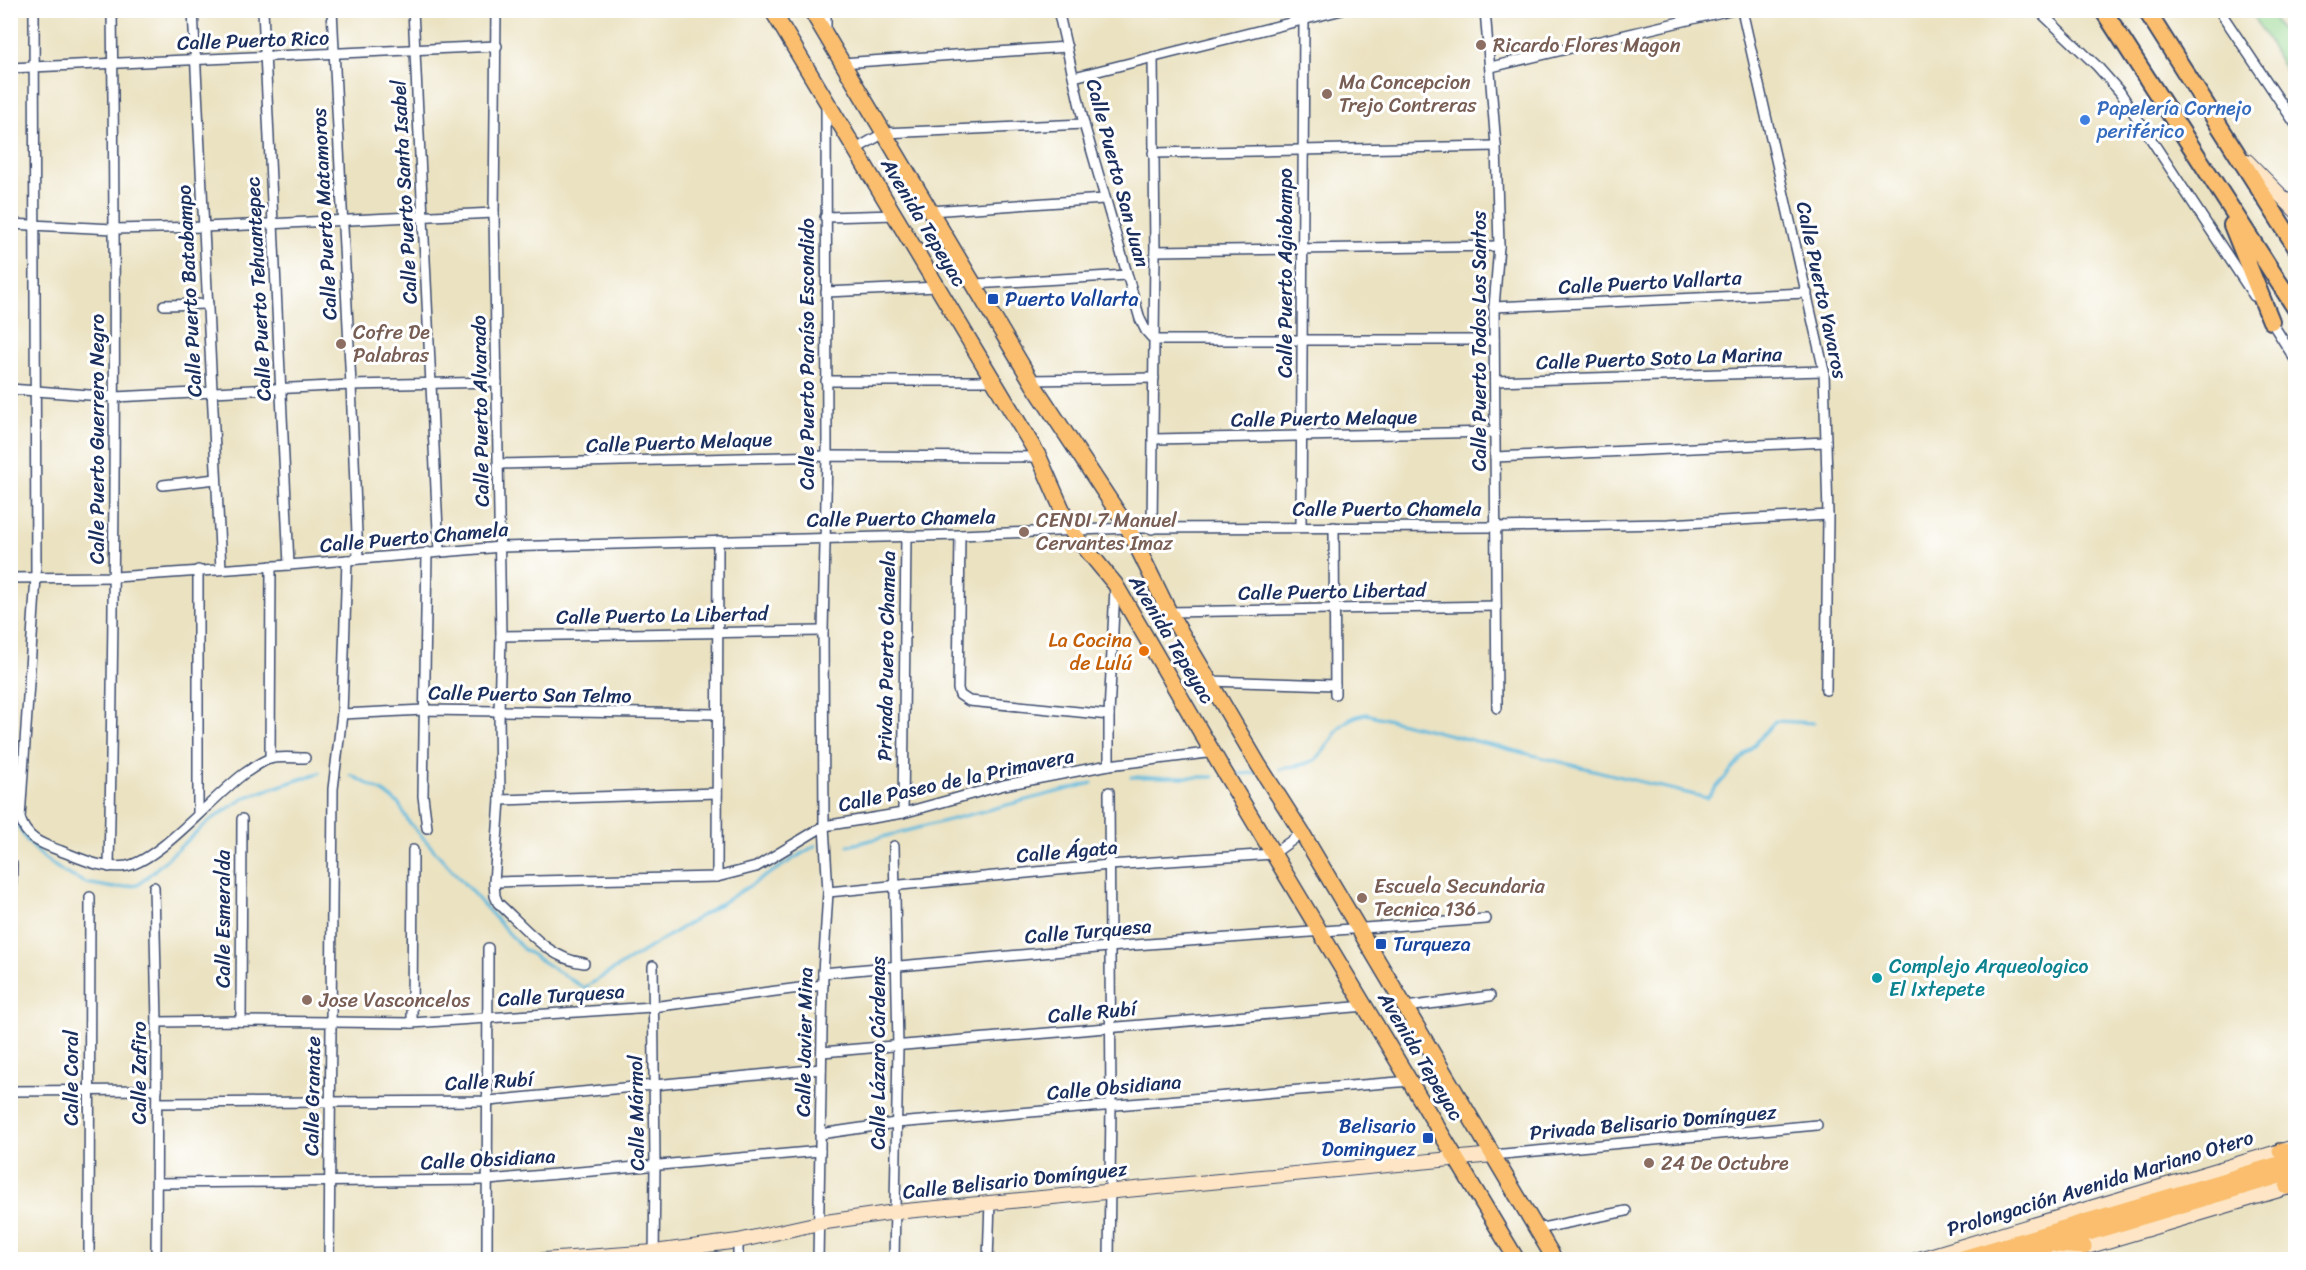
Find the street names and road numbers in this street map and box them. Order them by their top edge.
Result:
street label: Calle Puerto Rico [176,20,330,61]
street label: Calle Puerto San Juan [1076,75,1160,271]
street label: Calle Puerto Santa Isabel [381,79,428,305]
street label: Calle Puerto Matamoros [301,106,348,321]
street label: Avenida Tepeyac [871,150,976,294]
street label: Calle Puerto Agiabampo [1268,168,1303,378]
street label: Calle Puerto Tehuantepec [235,176,282,402]
street label: Calle Puerto Batabampo [166,184,213,398]
street label: Calle Puerto Yavaros [1786,198,1858,383]
street label: Calle Puerto Todos Los Santos [1462,210,1497,471]
street label: Calle Puerto Paraíso Escondido [790,218,825,490]
street label: Calle Puerto Vallarta [1558,260,1743,305]
street label: Calle Puerto Guerrero Negro [80,314,115,564]
street label: Calle Puerto Alvarado [461,315,500,507]
street label: Calle Puerto Soto La Marina [1535,337,1784,380]
street label: Calle Puerto Melaque [1231,399,1418,438]
street label: Calle Puerto Melaque [585,422,773,463]
street label: Calle Puerto Chamela [1293,492,1482,527]
street label: Calle Puerto Chamela [806,499,997,538]
street label: Calle Puerto Chamela [318,512,511,563]
street label: Privada Puerto Chamela [867,550,906,762]
street label: Avenida Tepeyac [1119,567,1224,711]
street label: Calle Puerto Libertad [1238,572,1428,611]
street label: Calle Puerto La Libertad [556,596,770,635]
street label: Calle Puerto San Telmo [428,675,632,714]
street label: Calle Paseo de la Primavera [835,738,1078,823]
street label: Calle Ágata [1015,830,1119,873]
street label: Calle Esmeralda [206,849,241,988]
street label: Calle Turquesa [1023,909,1153,954]
street label: Calle Lázaro Cárdenas [861,956,896,1150]
street label: Calle Javier Mina [786,967,823,1117]
street label: Calle Turquesa [496,974,626,1017]
street label: Avenida Tepeyac [1368,984,1473,1128]
street label: Calle Rubí [1046,991,1140,1034]
street label: Calle Zafiro [122,1021,157,1125]
street label: Calle Coral [54,1029,89,1126]
street label: Calle Granate [294,1036,331,1156]
street label: Calle Mármol [618,1054,655,1171]
street label: Calle Rubí [444,1062,537,1101]
street label: Calle Obsidiana [1045,1064,1183,1111]
street label: Privada Belisario Domínguez [1528,1094,1778,1151]
street label: Prolongación Avenida Mariano Otero [1942,1120,2258,1247]
street label: Calle Obsidiana [420,1138,556,1181]
street label: Calle Belisario Domínguez [901,1151,1130,1210]

